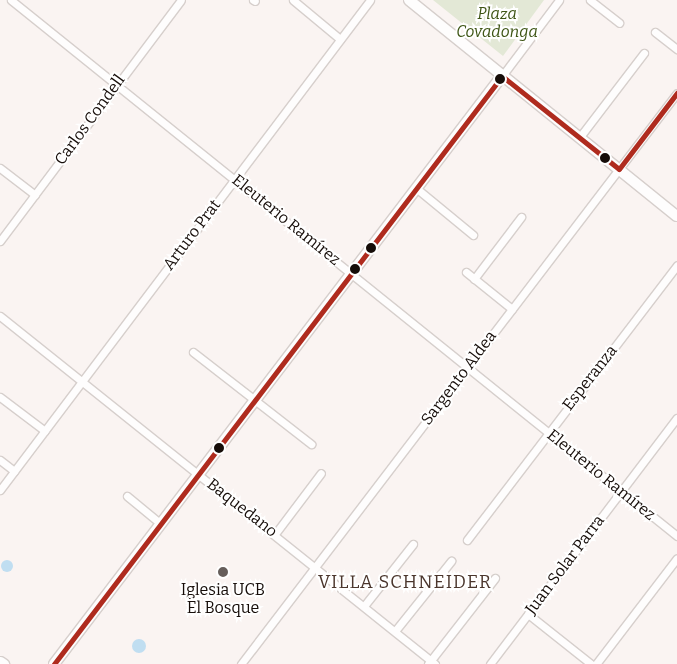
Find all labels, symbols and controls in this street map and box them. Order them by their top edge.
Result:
park label: Plaza Covadonga [456,4,538,42]
street label: Carlos Condell [51,71,129,169]
unlabelled marker [495,74,505,84]
unlabelled marker [600,153,610,163]
street label: Eleuterio Ramírez [228,170,344,270]
street label: Arturo Prat [159,196,225,274]
unlabelled marker [366,243,376,253]
unlabelled marker [350,264,360,274]
street label: Sargento Aldea [417,327,501,429]
street label: Esperanza [559,342,621,414]
street label: Eleuterio Ramírez [543,425,659,525]
unlabelled marker [214,443,224,453]
street label: Baquedano [203,475,281,541]
street label: Juan Solar Parra [521,512,609,618]
marker: Iglesia UCB El Bosque [217,566,229,578]
district label: VILLA SCHNEIDER [316,571,494,593]
place label: Iglesia UCB El Bosque [181,580,265,618]

